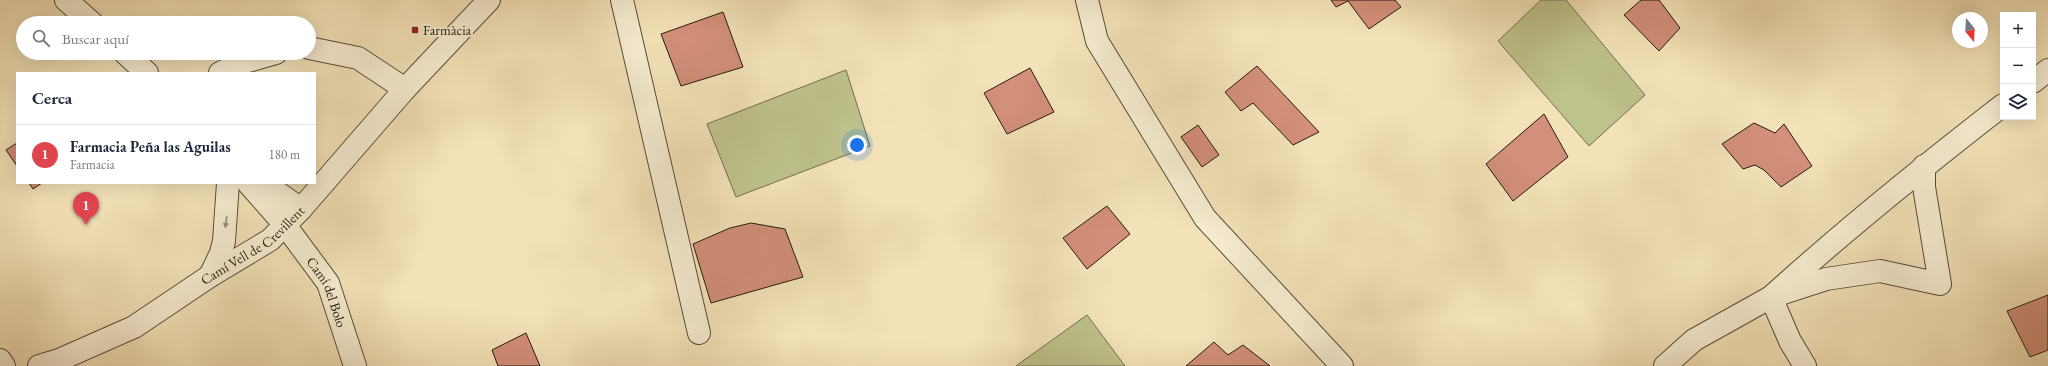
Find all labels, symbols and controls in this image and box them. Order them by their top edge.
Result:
north arrow [1952,12,1988,48]
map controls [2000,12,2036,120]
button: + [2000,12,2036,48]
search box [16,16,316,60]
place label: Farmàcia [423,21,472,39]
marker: Farmàcia [410,25,420,35]
icon: search [30,27,52,49]
text: Buscar aquí [62,29,129,48]
button: − [2000,48,2036,84]
button: layers [2000,84,2036,120]
text: Cerca [32,87,72,109]
your location [847,135,867,155]
text: Farmacia Peña las Aguilas [70,137,231,156]
text: 1 [42,146,48,163]
text: 180 m [269,146,300,163]
text: Farmacia [70,156,115,173]
pin: 1 [73,192,99,225]
street label: Camí Vell de Crevillent [197,201,309,289]
one-way arrow [223,216,229,228]
street label: Camí del Bolo [303,253,351,330]

